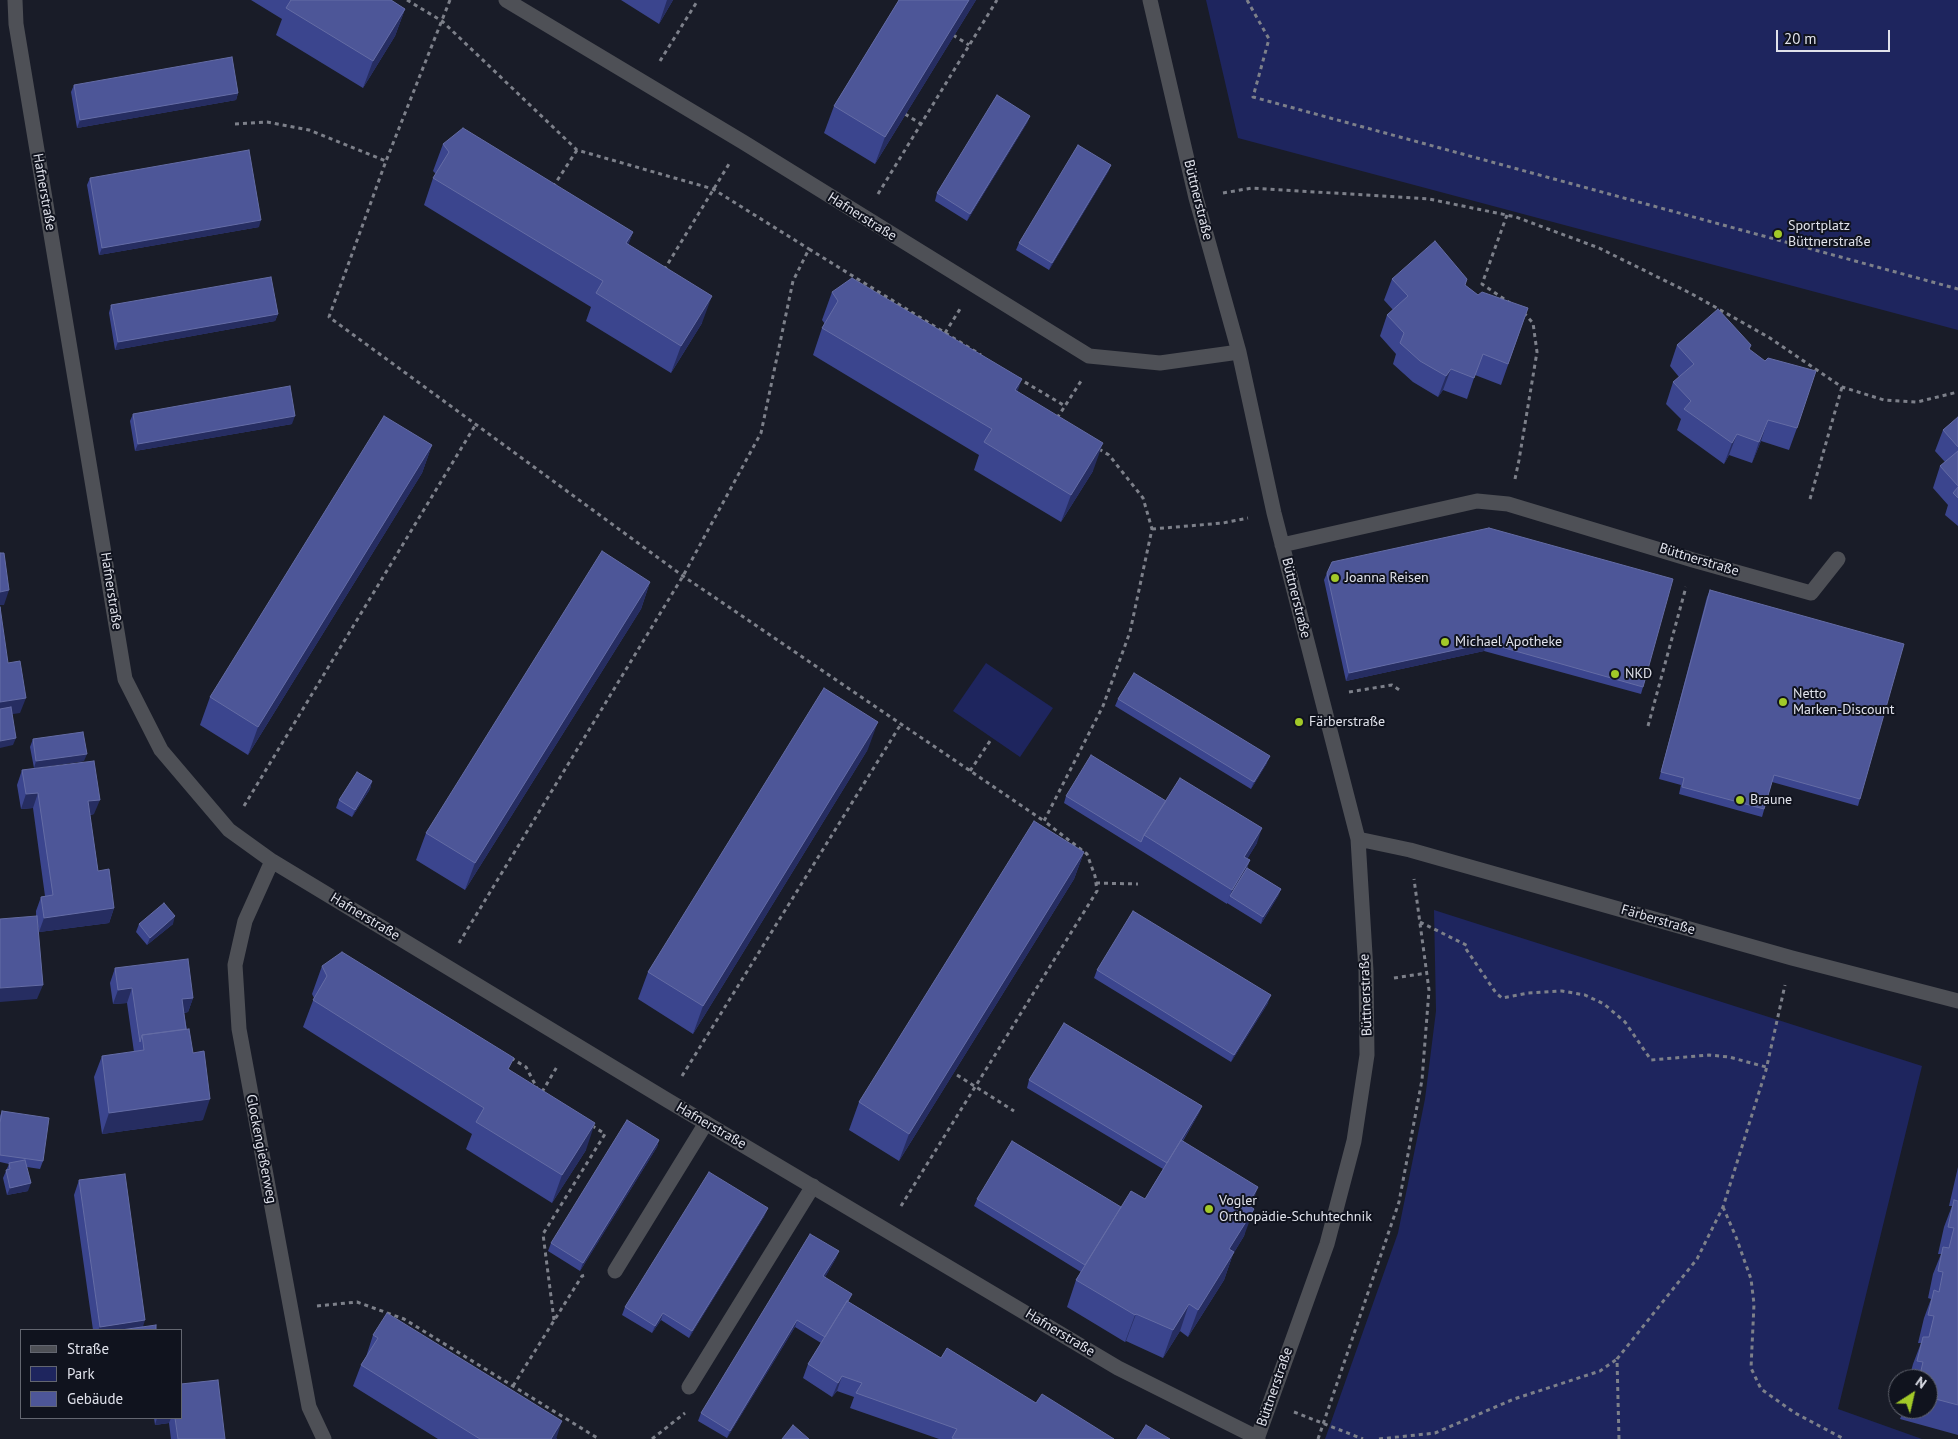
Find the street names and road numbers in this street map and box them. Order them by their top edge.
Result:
street label: Hafnerstraße [29,152,59,232]
street label: Büttnerstraße [1180,158,1216,242]
street label: Hafnerstraße [824,189,900,245]
street label: Büttnerstraße [1657,540,1741,580]
street label: Hafnerstraße [97,551,125,631]
street label: Büttnerstraße [1278,556,1314,640]
street label: Hafnerstraße [327,890,403,944]
street label: Färberstraße [1619,901,1697,939]
street label: Büttnerstraße [1356,953,1376,1037]
street label: Glockengießerweg [242,1093,280,1205]
street label: Hafnerstraße [673,1099,749,1153]
street label: Hafnerstraße [1022,1306,1098,1360]
street label: Büttnerstraße [1254,1345,1296,1429]

